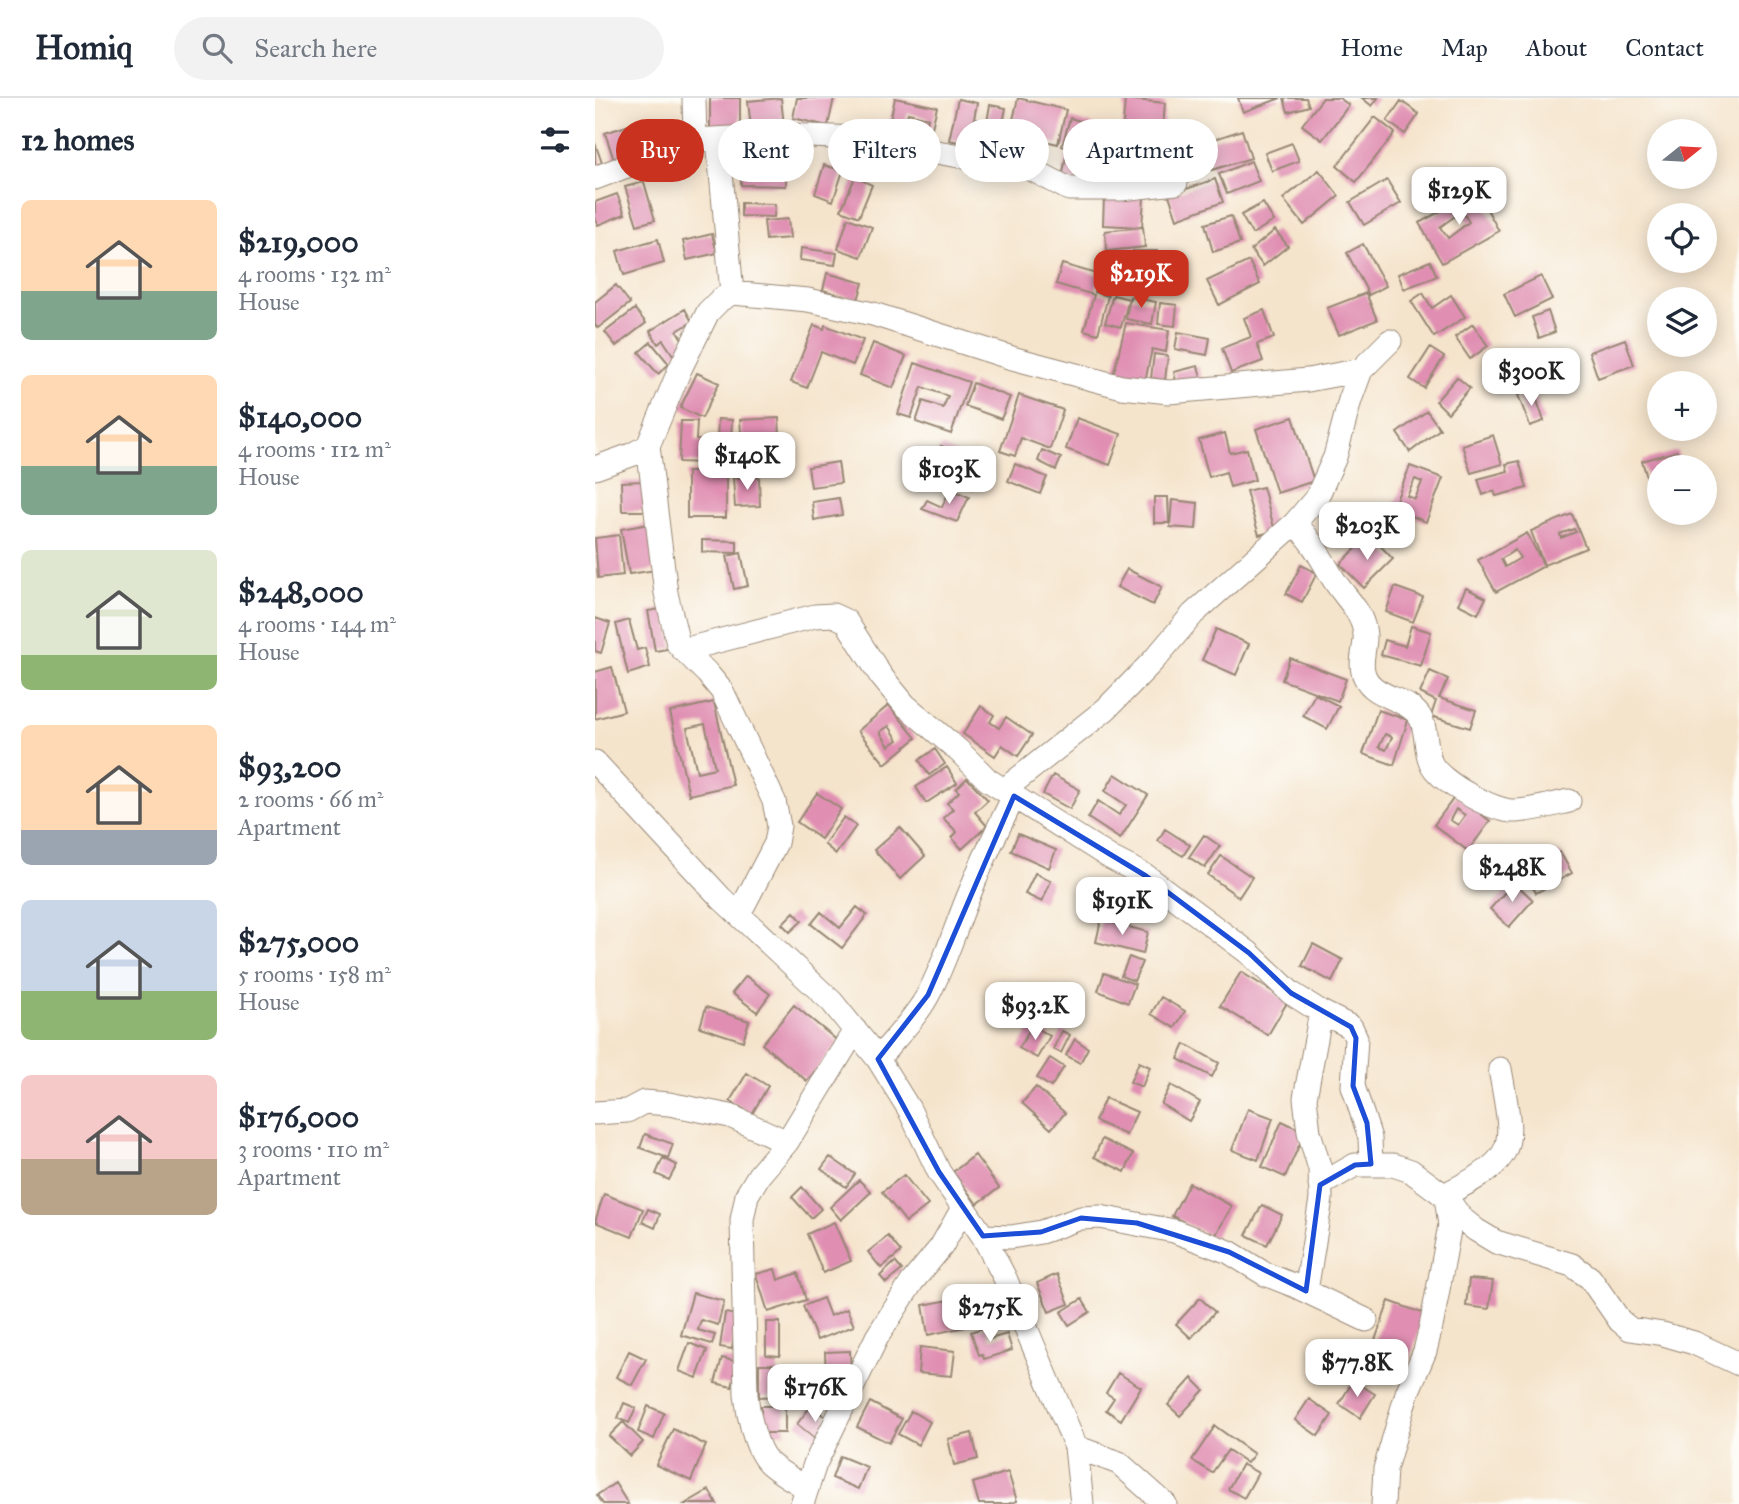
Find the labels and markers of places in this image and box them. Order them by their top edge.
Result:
pin: $129K [1410,167,1508,227]
pin: $219K [1092,250,1190,310]
pin: $300K [1482,348,1580,408]
pin: $140K [698,432,796,492]
pin: $103K [900,446,998,506]
pin: $203K [1318,503,1416,562]
pin: $248K [1463,844,1561,904]
pin: $191K [1073,878,1171,937]
pin: $93.2K [978,982,1092,1042]
pin: $275K [941,1284,1039,1344]
pin: $77.8K [1300,1340,1414,1399]
pin: $176K [766,1364,864,1424]

